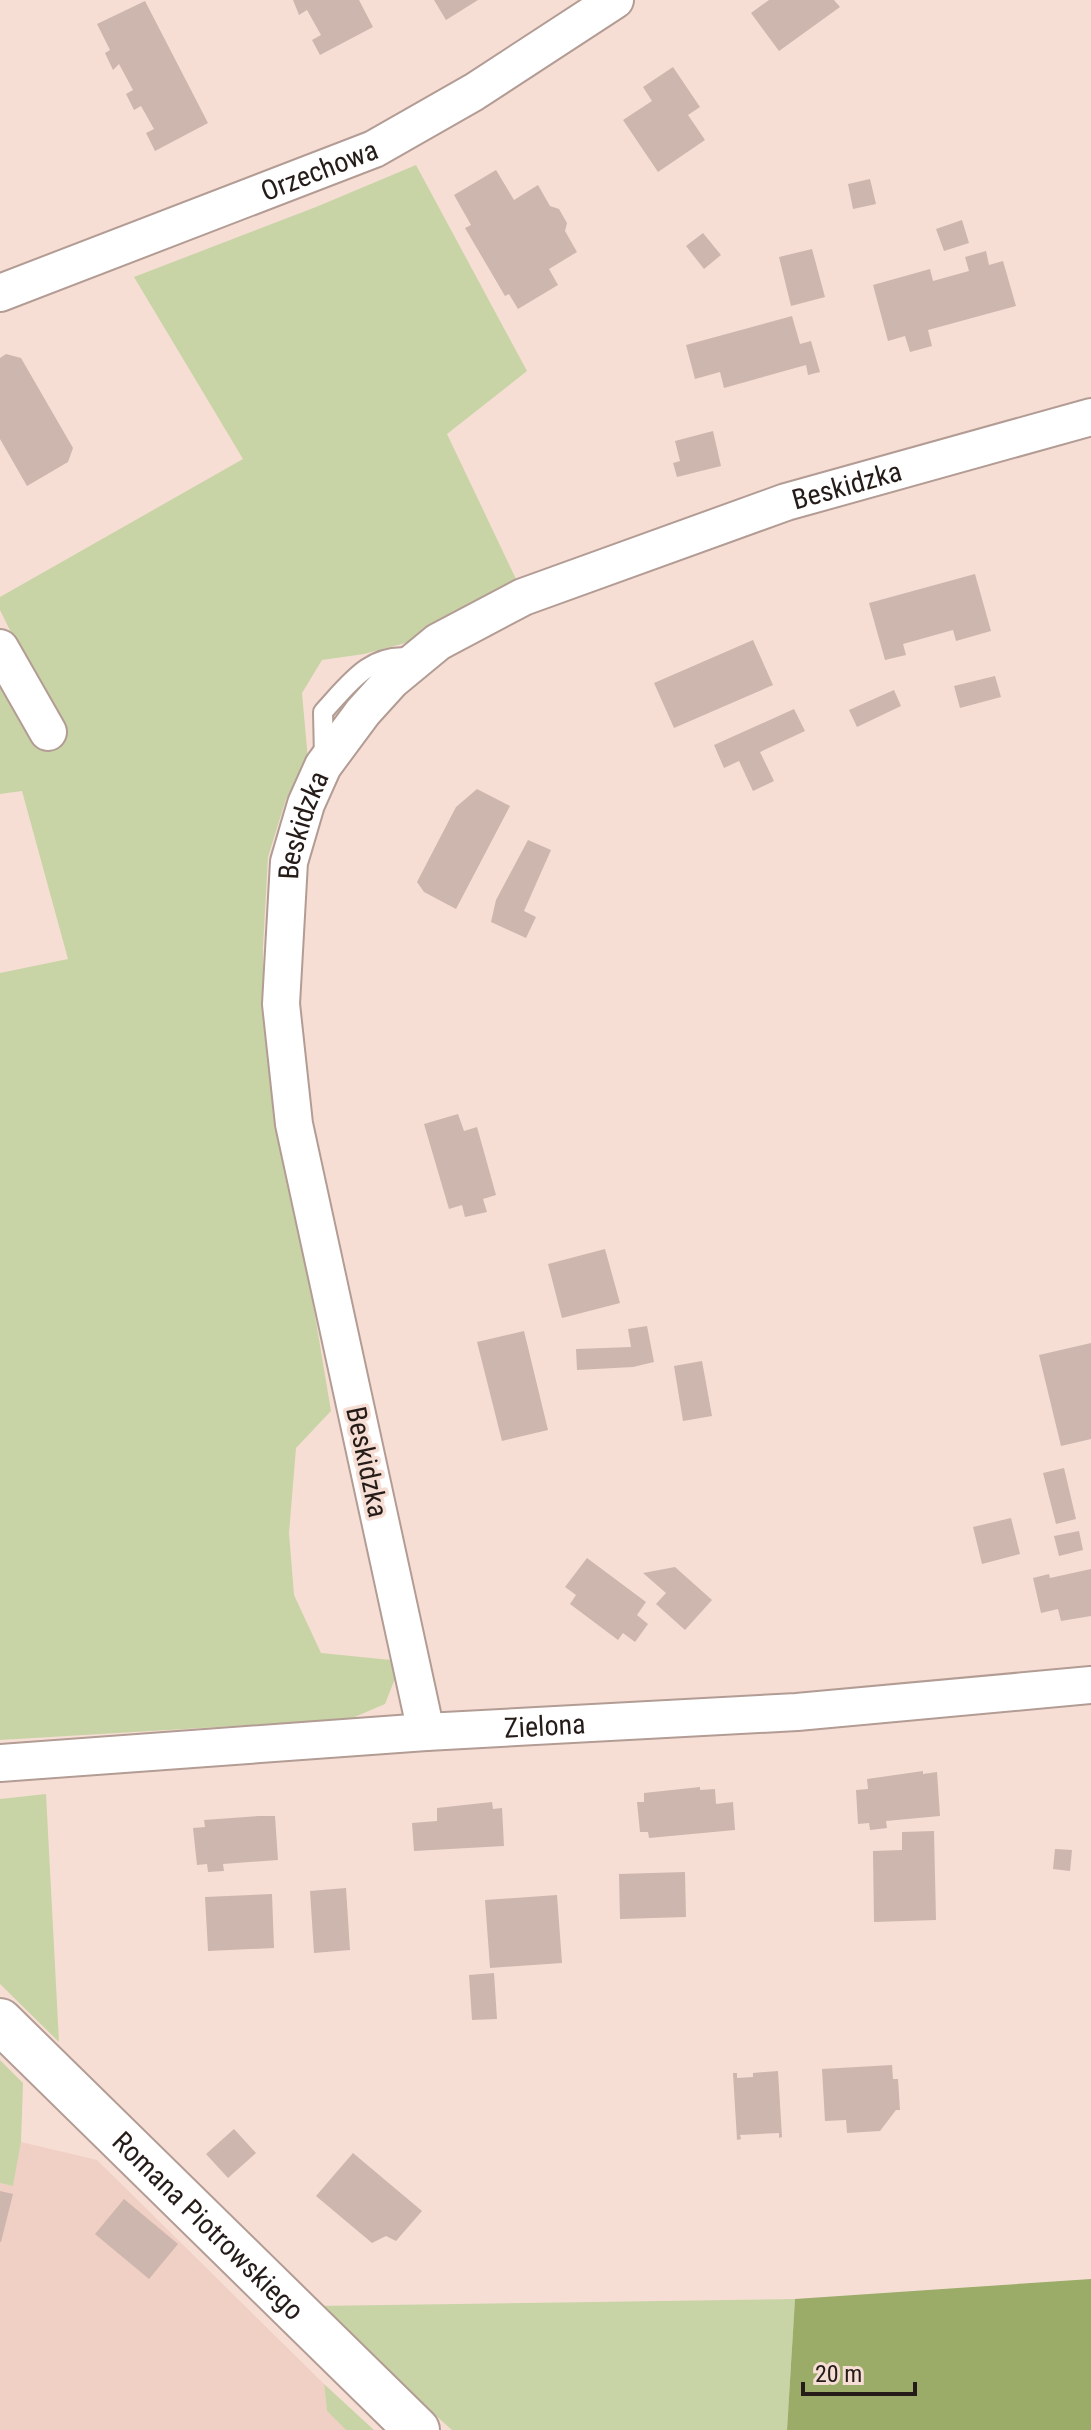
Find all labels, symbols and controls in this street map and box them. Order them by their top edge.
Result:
street label: Orzechowa [256,133,382,208]
street label: Beskidzka [788,454,905,516]
street label: Beskidzka [272,766,335,880]
street label: Beskidzka [339,1404,395,1520]
street label: Zielona [503,1707,586,1744]
street label: Romana Piotrowskiego [106,2125,311,2326]
scale bar [803,2346,915,2396]
text: 20 m [815,2360,862,2388]

